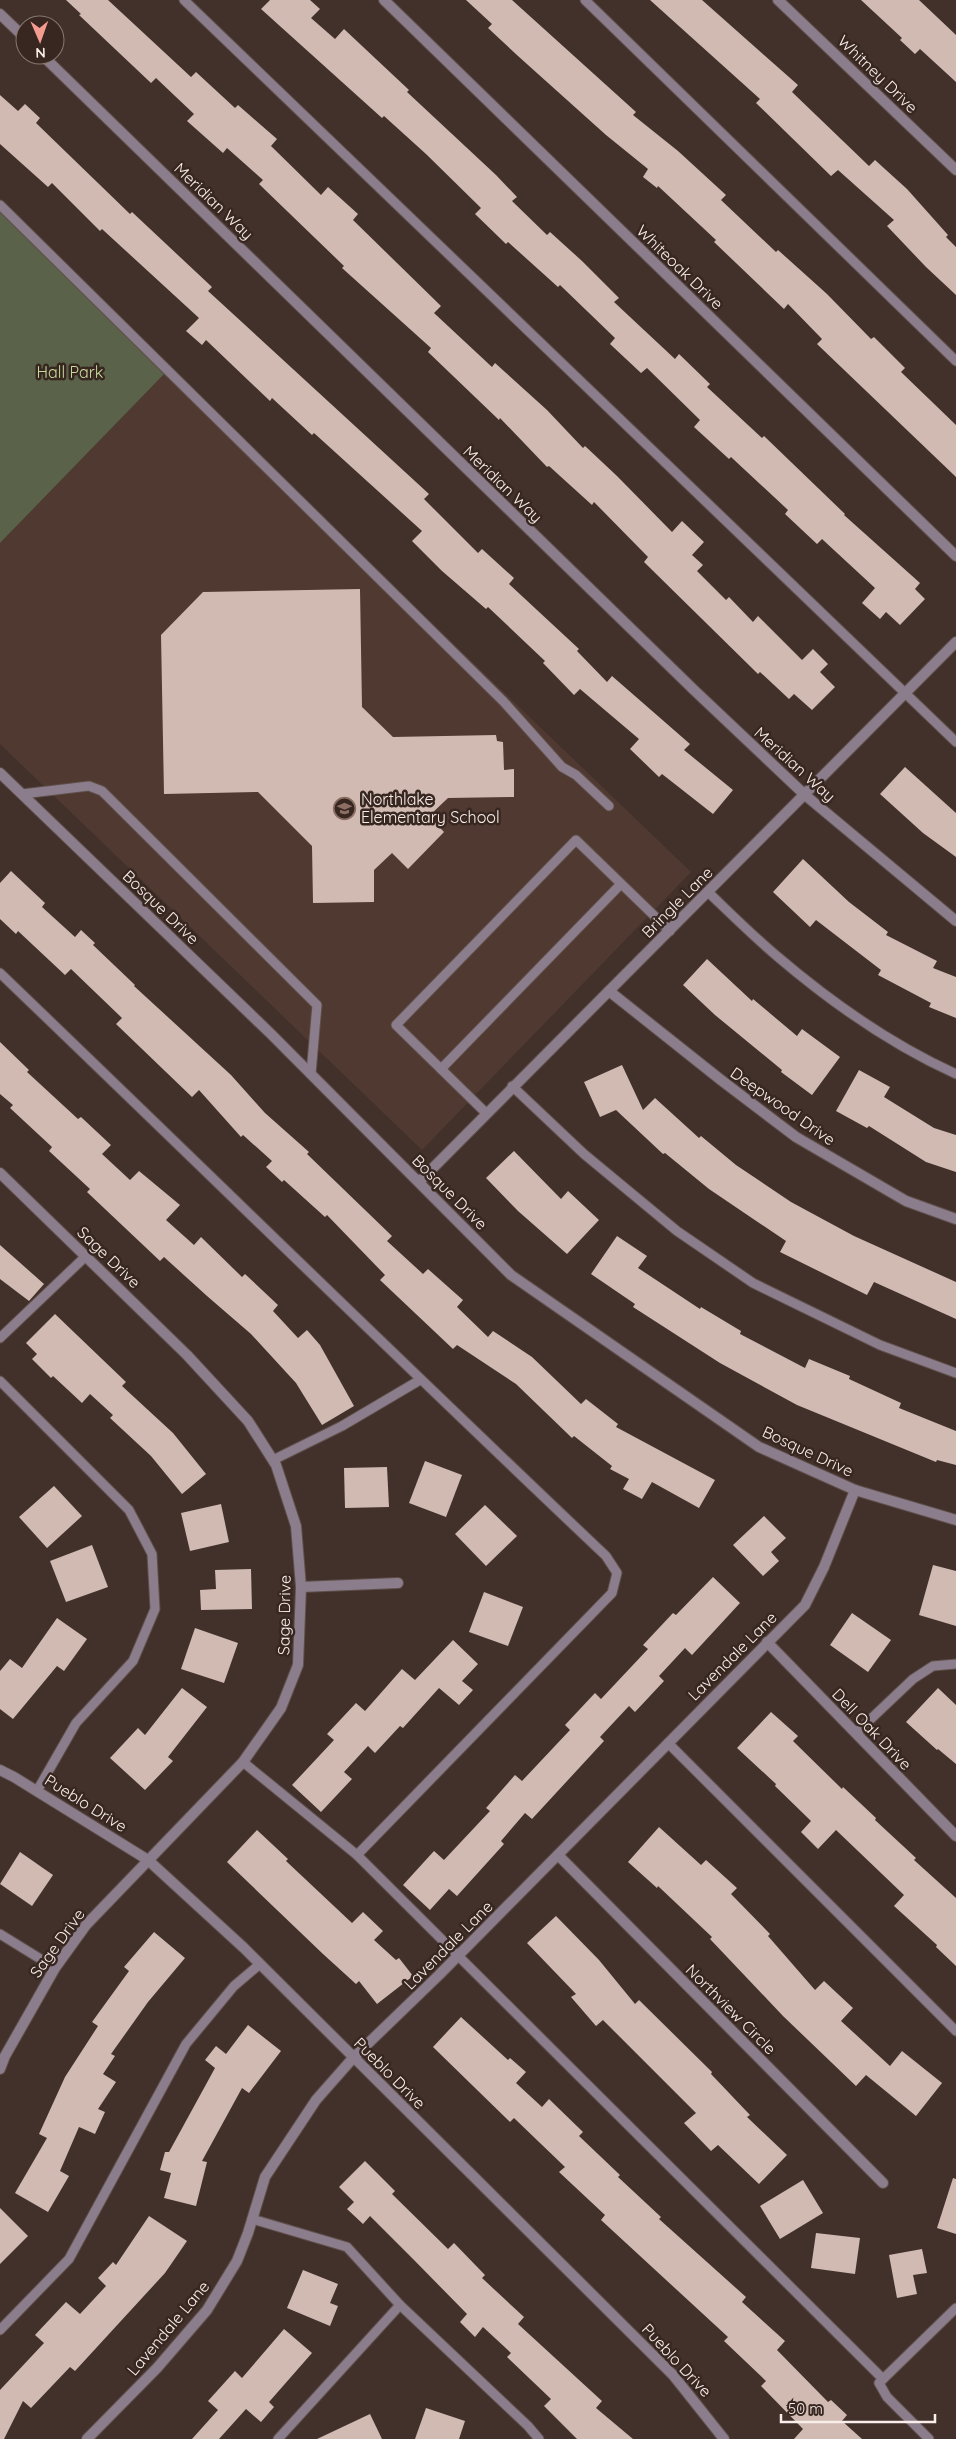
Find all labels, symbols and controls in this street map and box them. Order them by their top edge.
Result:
north arrow [15,15,65,65]
street label: Whitney Drive [834,31,922,117]
text: N [35,44,46,62]
street label: Meridian Way [170,158,258,244]
street label: Whiteoak Drive [632,221,728,313]
park label: Hall Park [37,362,103,382]
street label: Meridian Way [459,441,547,527]
street label: Meridian Way [750,722,840,806]
place label: Northlake Elementary School [361,789,500,827]
school or university icon: Northlake Elementary School [333,796,357,820]
street label: Bringle Lane [637,862,717,942]
street label: Bosque Drive [119,866,203,948]
street label: Deepwood Drive [727,1062,839,1150]
street label: Bosque Drive [408,1150,492,1234]
street label: Sage Drive [73,1222,145,1292]
street label: Bosque Drive [759,1421,857,1481]
street label: Sage Drive [273,1575,295,1655]
street label: Lavendale Lane [683,1607,781,1705]
street label: Dell Oak Drive [828,1684,916,1774]
street label: Pueblo Drive [41,1770,131,1836]
street label: Lavendale Lane [399,1896,497,1994]
street label: Sage Drive [25,1905,89,1981]
street label: Northview Circle [682,1960,780,2058]
street label: Pueblo Drive [350,2033,430,2113]
street label: Lavendale Lane [123,2277,213,2379]
street label: Pueblo Drive [638,2319,716,2401]
scale bar [781,2392,935,2424]
text: 50 m [788,2399,823,2418]

